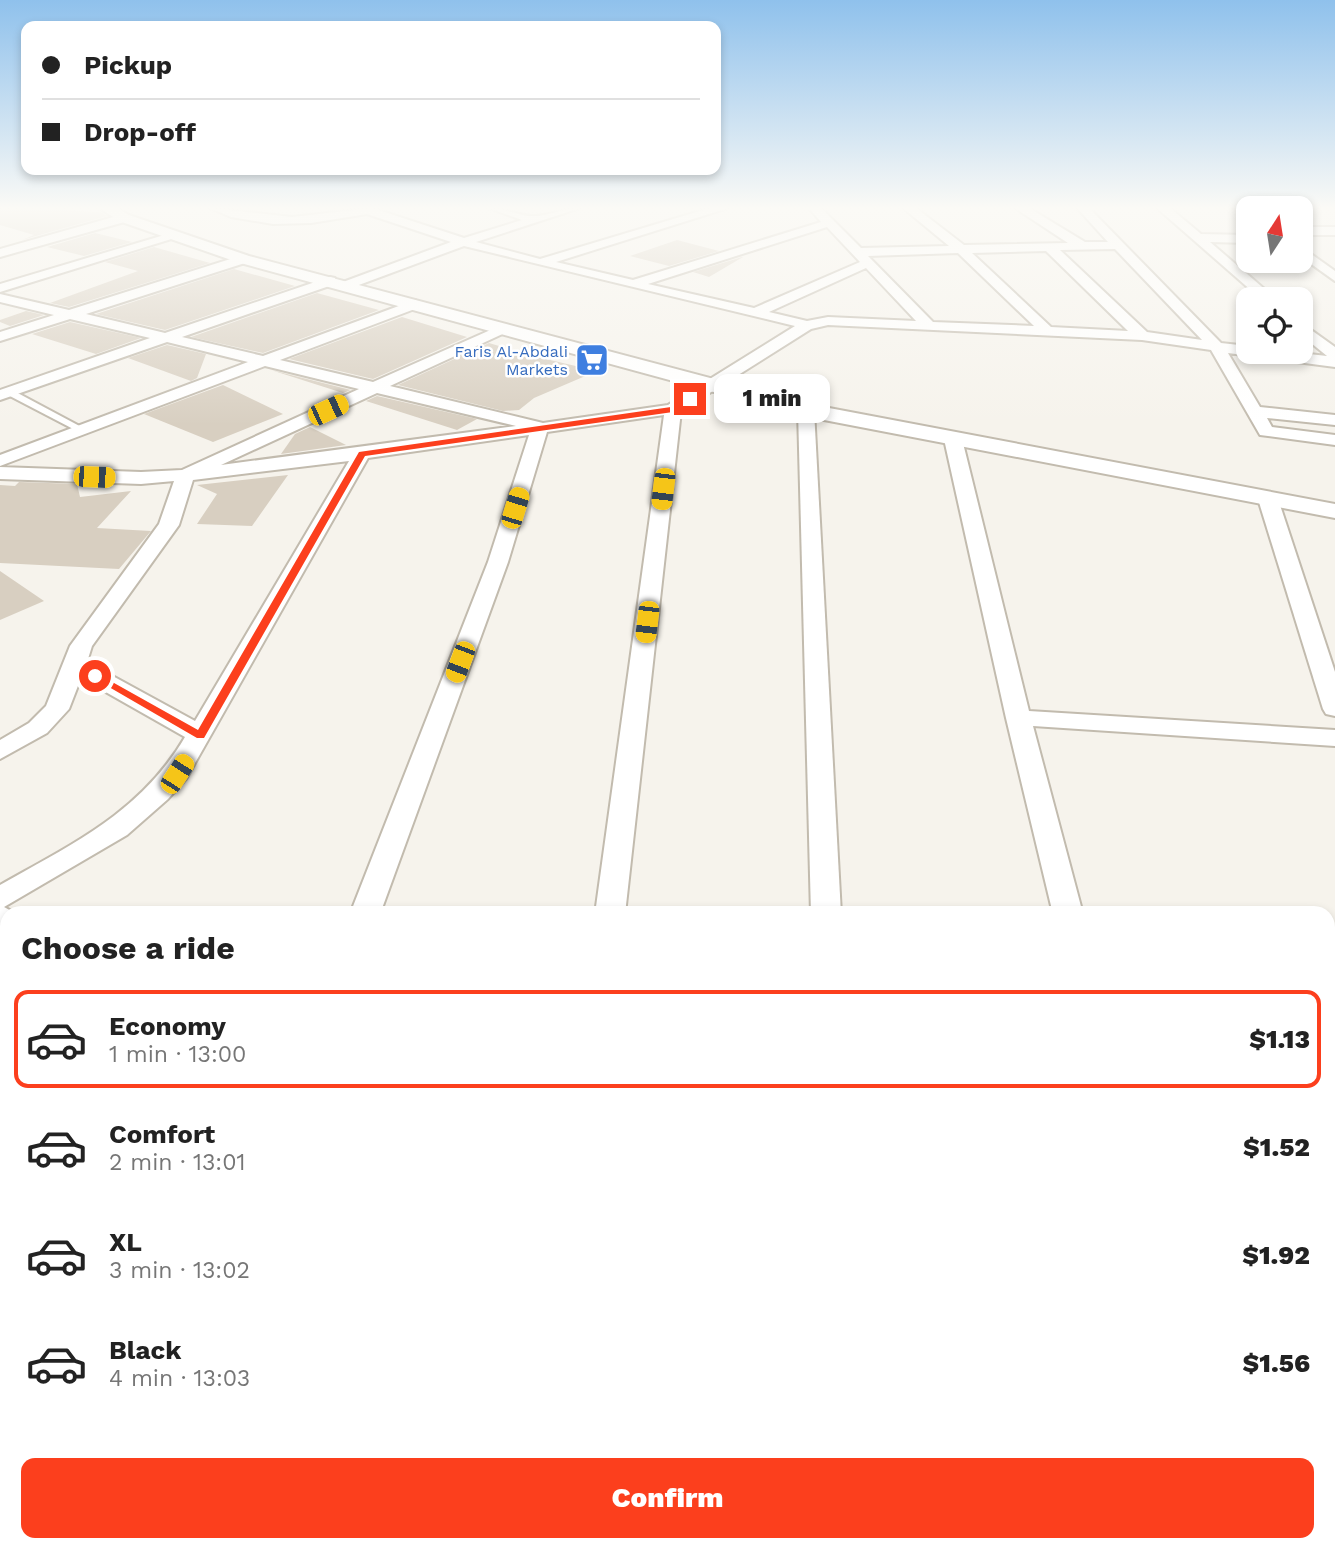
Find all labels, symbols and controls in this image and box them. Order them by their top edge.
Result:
text: Pickup [84,50,172,80]
text: Drop-off [84,117,196,147]
north arrow [1236,196,1312,273]
map controls [1236,196,1313,364]
button: locate [1236,287,1313,364]
supermarket icon: Faris Al-Abdali Markets [573,341,611,379]
place label: Faris Al-Abdali Markets [455,342,568,379]
callout: 1 min [714,374,830,424]
route end [674,383,706,415]
text: 1 min [742,385,802,412]
car [305,392,352,428]
car [73,466,116,488]
car [651,467,676,511]
car [499,485,532,531]
car [635,600,660,644]
car [443,639,478,685]
route start [79,660,111,692]
car [157,751,198,797]
text: Choose a ride [21,929,235,967]
icon: car [25,1008,88,1071]
text: Economy [109,1011,226,1041]
text: $1.13 [1249,1024,1310,1054]
text: 1 min · 13:00 [109,1041,246,1068]
icon: car [25,1116,88,1179]
text: Comfort [109,1119,215,1149]
text: $1.52 [1243,1132,1310,1162]
text: 2 min · 13:01 [109,1149,245,1176]
icon: car [25,1224,88,1287]
text: XL [109,1227,142,1257]
text: $1.92 [1242,1240,1310,1270]
text: 3 min · 13:02 [109,1257,250,1284]
icon: car [25,1332,88,1395]
text: Black [109,1335,181,1365]
text: $1.56 [1243,1348,1310,1378]
text: 4 min · 13:03 [109,1365,250,1392]
button: Confirm [21,1458,1314,1538]

